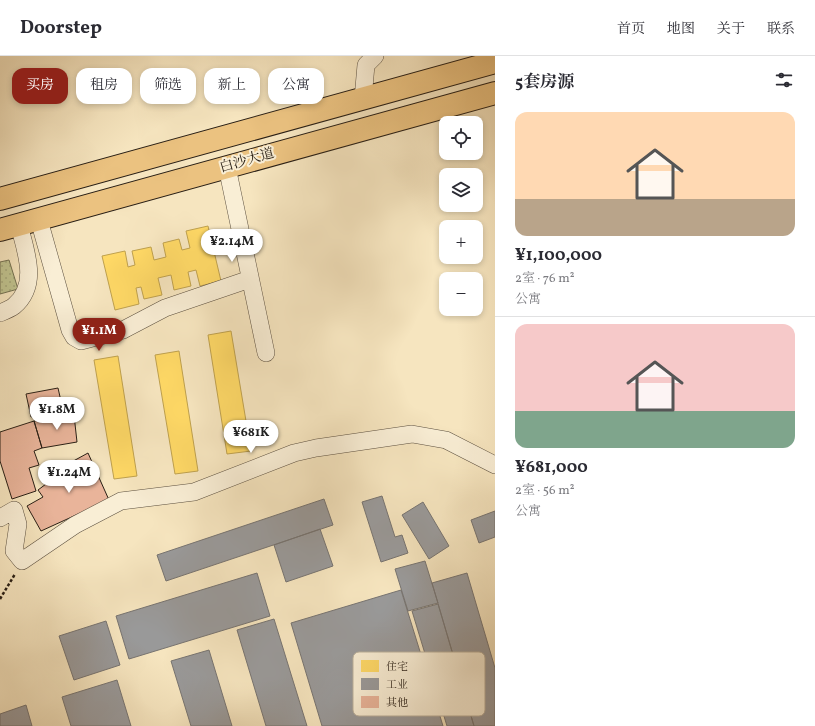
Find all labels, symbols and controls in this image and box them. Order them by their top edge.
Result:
text: Doorstep [20,15,102,41]
text: 首页 [617,20,645,39]
text: 地图 [667,20,695,39]
text: 关于 [717,20,745,39]
text: 联系 [767,20,795,39]
chip: 买房 [12,68,68,104]
chip: 租房 [76,68,132,104]
chip: 筛选 [140,68,196,104]
chip: 新上 [204,68,260,104]
chip: 公寓 [268,68,324,104]
icon: filters [773,69,795,91]
text: 5套房源 [515,71,574,94]
map controls [439,116,483,316]
button: locate [439,116,483,160]
icon: home [619,138,691,210]
street label: 白沙大道 [217,144,277,178]
button: layers [439,168,483,212]
button: + [439,220,483,264]
pin: ¥2.14M [199,229,265,263]
text: ¥2.14M [210,233,254,251]
text: ¥1,100,000 [515,244,602,267]
text: 2室 · 76 m² [515,270,575,288]
button: − [439,272,483,316]
text: 公寓 [515,291,541,309]
pin: ¥1.1M [71,318,127,352]
text: ¥1.1M [82,322,116,340]
icon: home [619,350,691,422]
pin: ¥1.8M [29,397,85,431]
text: ¥1.8M [39,401,75,419]
pin: ¥681K [223,420,279,454]
text: ¥681K [232,424,270,442]
text: ¥681,000 [515,456,588,479]
pin: ¥1.24M [36,460,102,494]
text: ¥1.24M [47,464,91,482]
text: 2室 · 56 m² [515,482,574,500]
text: 公寓 [515,503,541,521]
legend [353,652,485,716]
text: 住宅 [386,660,408,675]
text: 工业 [386,678,408,693]
text: 其他 [386,696,408,711]

